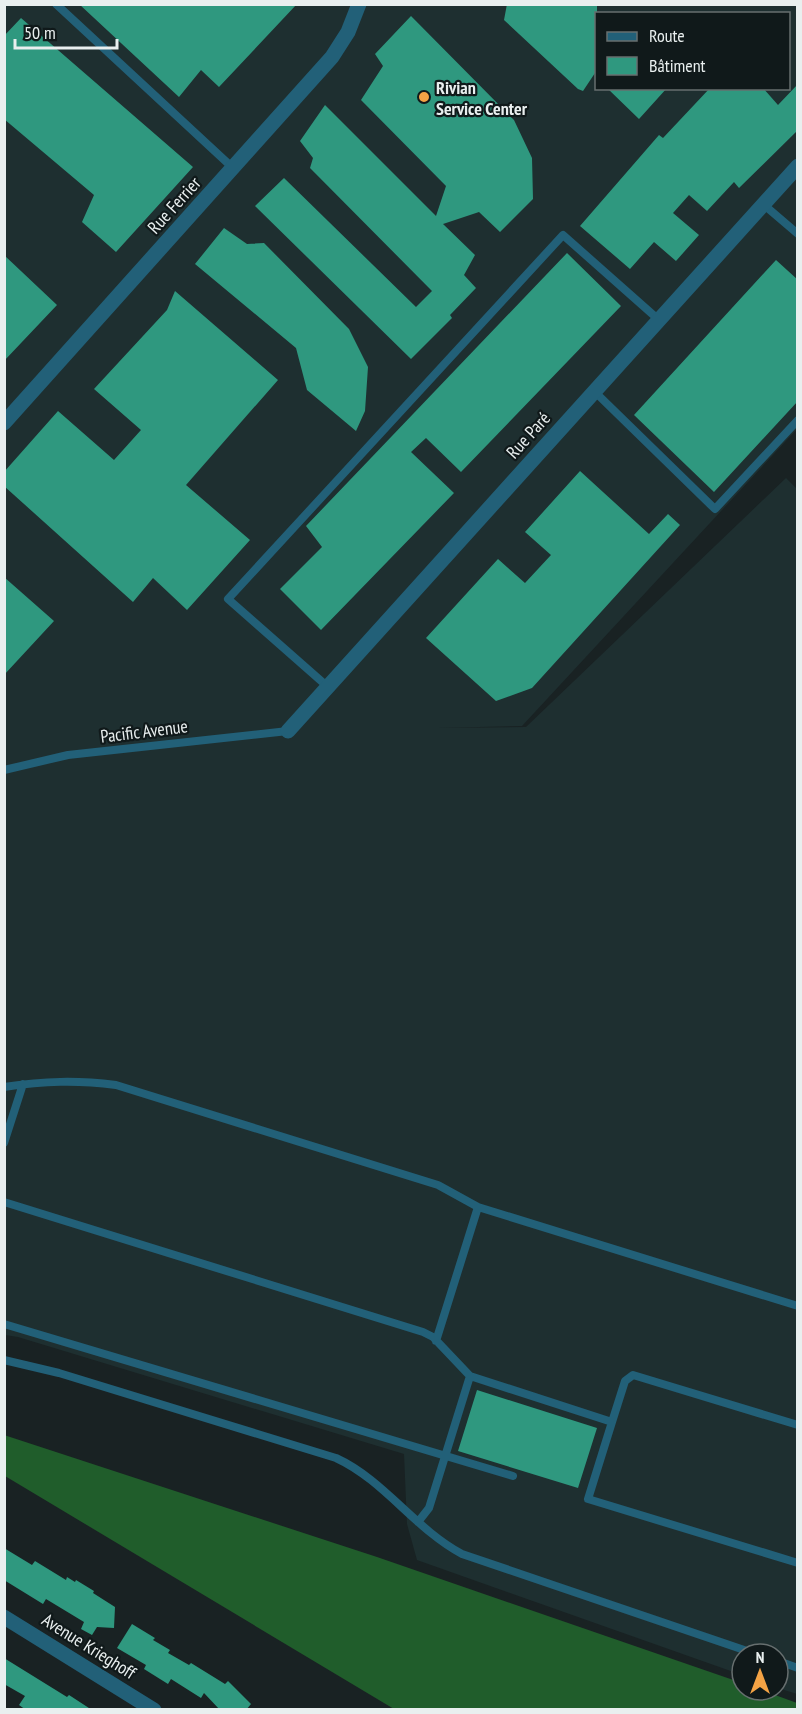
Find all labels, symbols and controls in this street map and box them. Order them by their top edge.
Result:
scale bar [15,12,117,50]
legend [595,12,790,90]
text: 50 m [24,21,56,44]
text: Route [649,24,685,47]
text: Bâtiment [649,54,706,77]
place label: Rivian Service Center [436,76,528,120]
marker: Rivian Service Center [417,90,431,104]
street label: Rue Ferrier [142,172,206,238]
street label: Rue Paré [501,407,555,463]
street label: Pacific Avenue [99,714,189,748]
street label: Avenue Krieghoff [38,1608,141,1685]
north arrow [730,1642,790,1702]
text: N [756,1647,764,1667]

